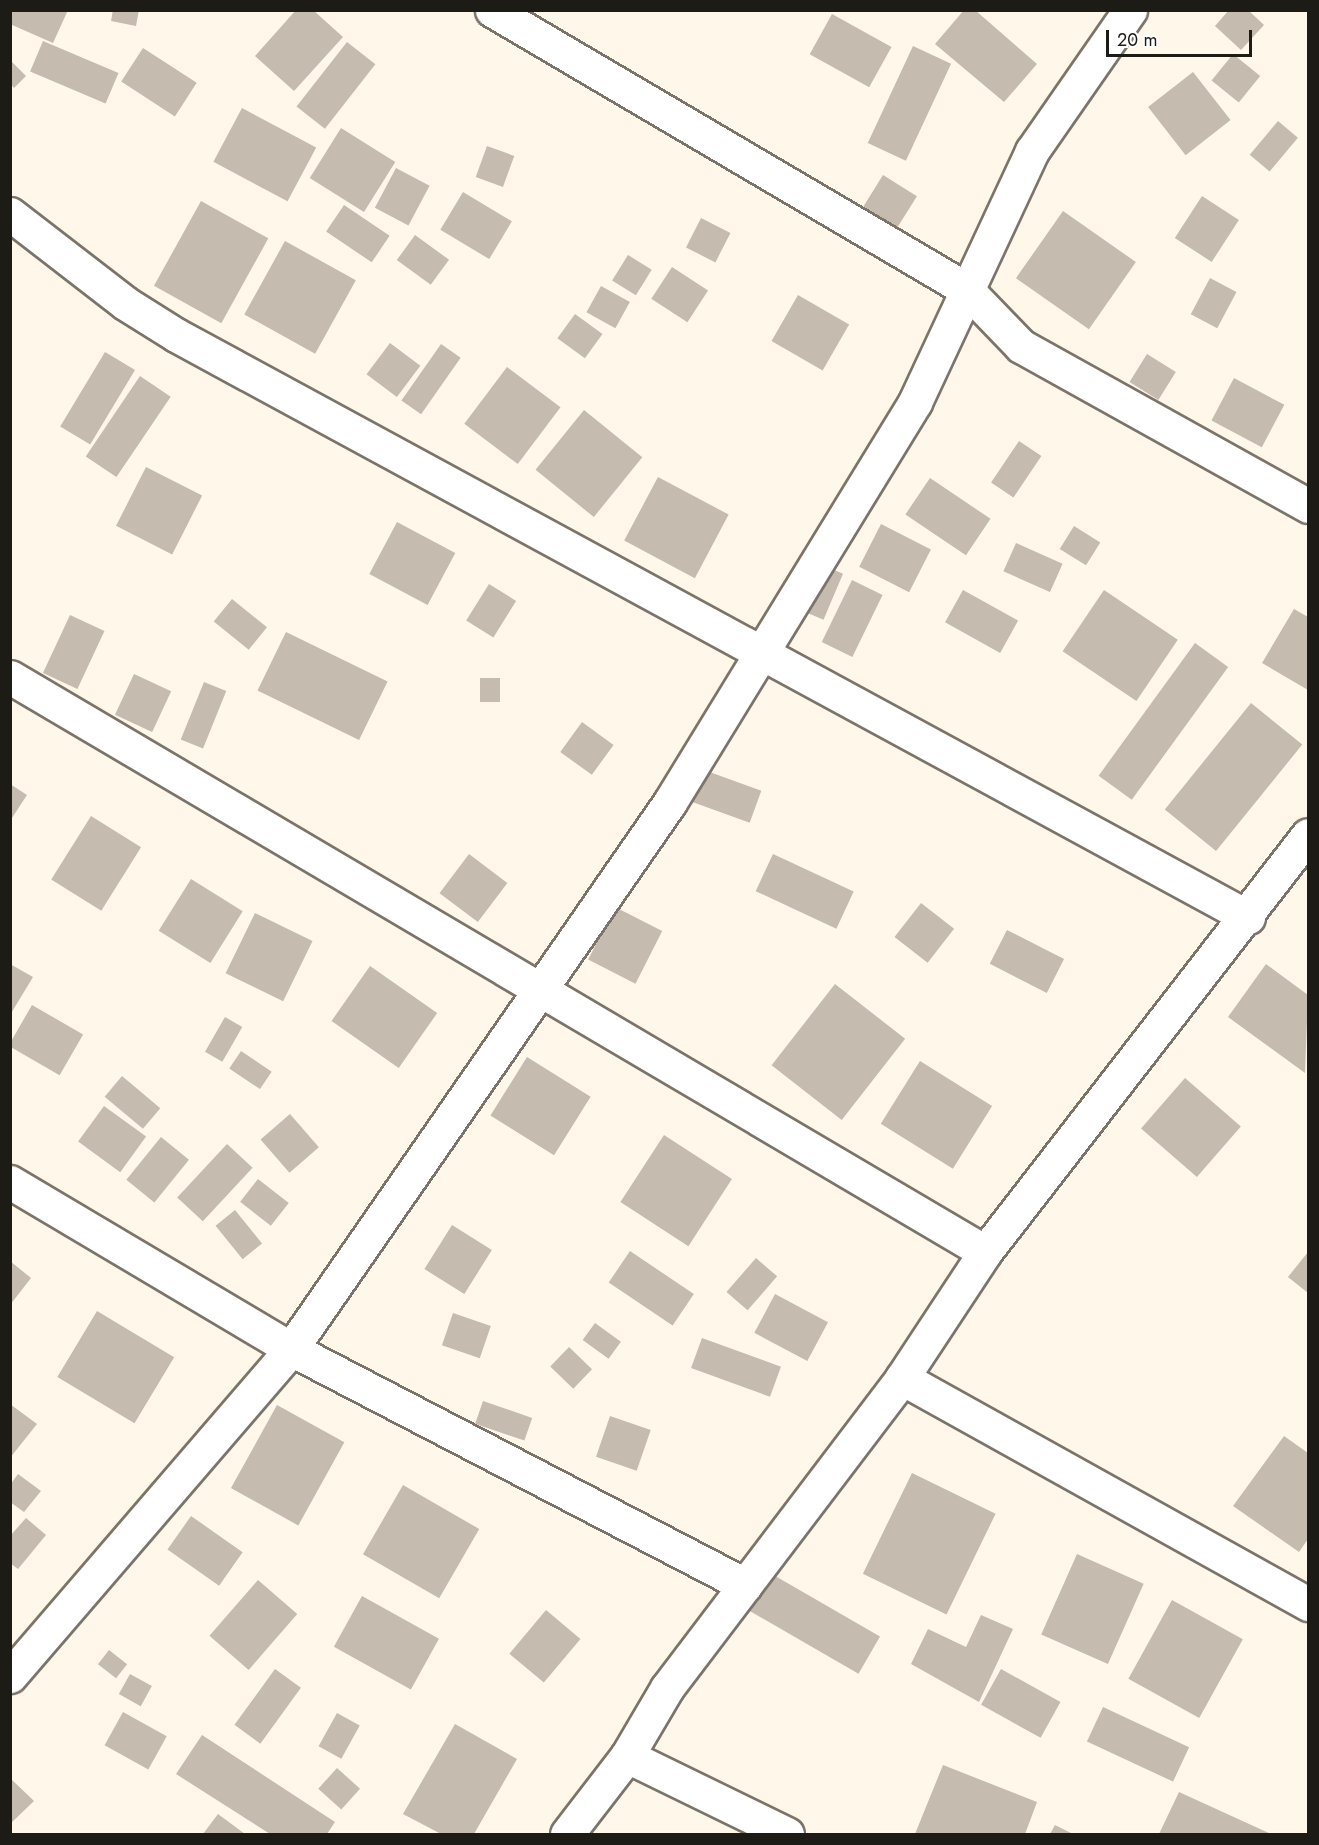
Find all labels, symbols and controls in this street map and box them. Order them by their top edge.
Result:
scale bar [1109,18,1254,56]
text: 20 m [1117,27,1157,53]

